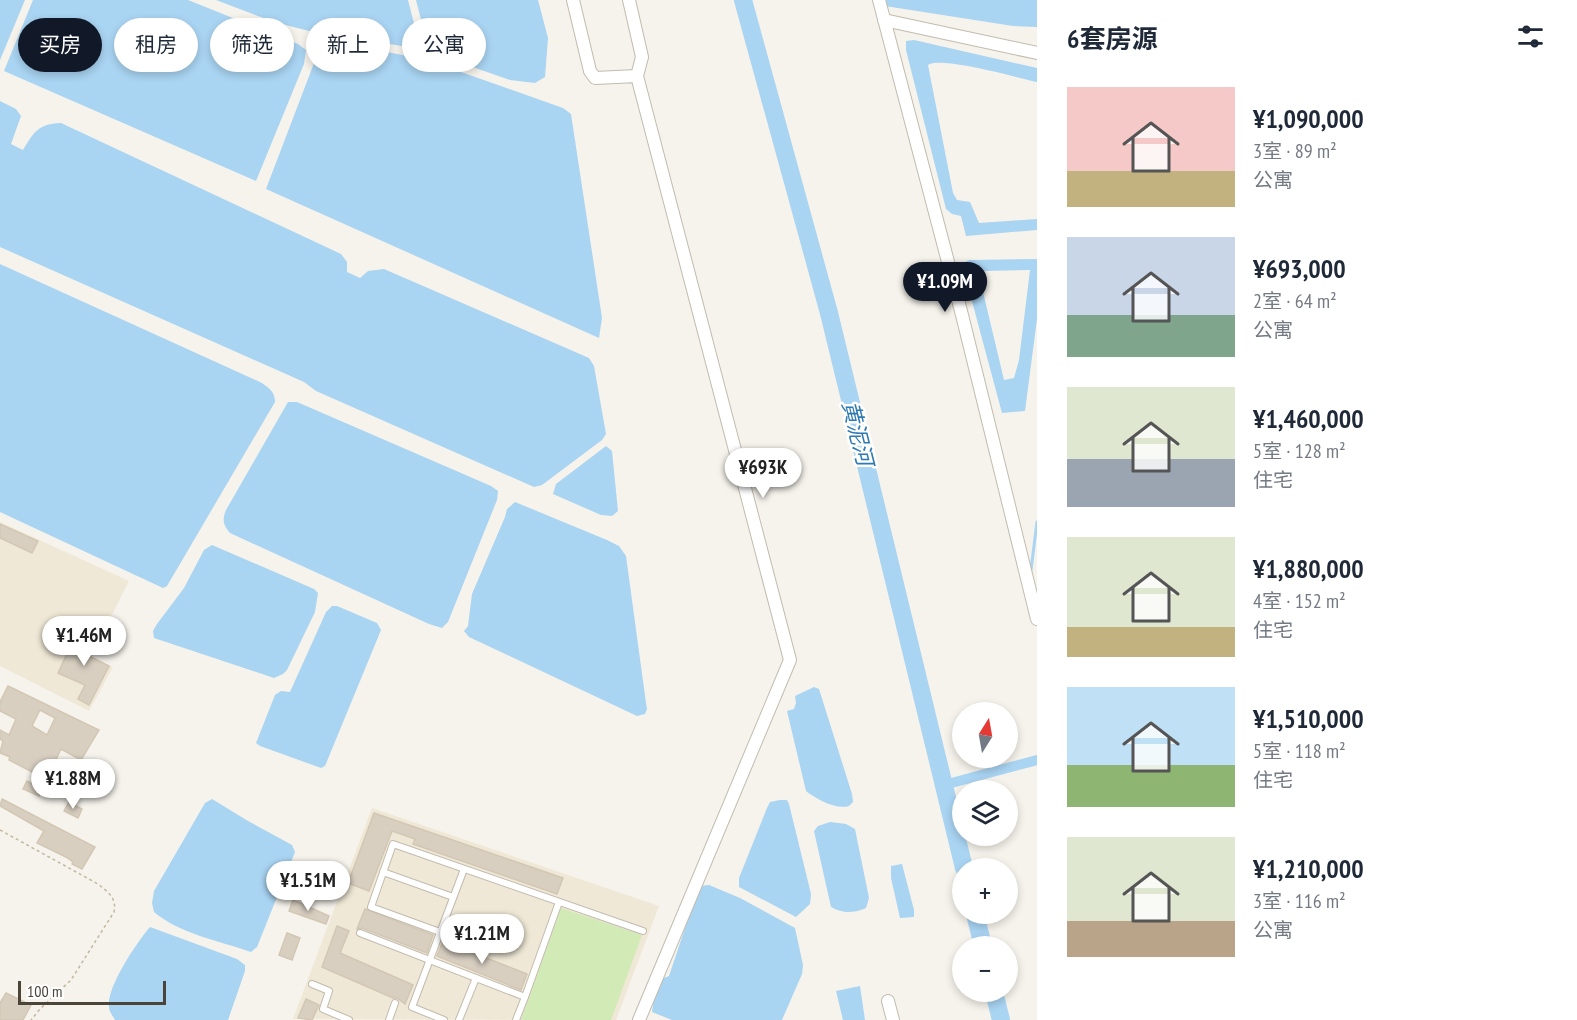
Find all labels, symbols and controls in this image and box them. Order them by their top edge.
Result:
chip: 买房 [18,18,102,72]
chip: 租房 [114,18,198,72]
chip: 筛选 [210,18,294,72]
chip: 新上 [306,18,390,72]
chip: 公寓 [402,18,486,72]
icon: filters [1514,20,1547,53]
text: 6套房源 [1067,22,1157,55]
text: ¥1,090,000 [1253,102,1364,135]
icon: home [1115,111,1187,183]
text: 3室 · 89 m² [1253,138,1337,164]
text: 公寓 [1253,167,1293,193]
text: ¥693,000 [1253,252,1346,285]
icon: home [1115,261,1187,333]
pin: ¥1.09M [896,262,994,313]
text: ¥1.09M [917,268,973,294]
text: 2室 · 64 m² [1253,288,1337,314]
text: 公寓 [1253,317,1293,343]
water label: 黄泥河 [836,398,881,472]
text: ¥1,460,000 [1253,402,1364,435]
icon: home [1115,411,1187,483]
text: 5室 · 128 m² [1253,438,1346,464]
pin: ¥693K [721,448,805,499]
text: ¥693K [739,454,787,480]
text: 住宅 [1253,467,1293,493]
text: ¥1,880,000 [1253,552,1364,585]
icon: home [1115,561,1187,633]
text: 4室 · 152 m² [1253,588,1346,614]
pin: ¥1.46M [35,616,133,667]
text: 住宅 [1253,617,1293,643]
text: ¥1.46M [56,622,112,648]
north arrow [952,702,1018,768]
map controls [952,702,1018,1002]
text: ¥1,510,000 [1253,702,1364,735]
icon: home [1115,711,1187,783]
text: 5室 · 118 m² [1253,738,1346,764]
pin: ¥1.88M [24,759,122,810]
text: ¥1.88M [45,765,101,791]
text: 住宅 [1253,767,1293,793]
button: layers [952,780,1018,846]
text: ¥1,210,000 [1253,852,1364,885]
button: + [952,858,1018,924]
pin: ¥1.51M [259,861,357,912]
icon: home [1115,861,1187,933]
text: ¥1.51M [280,867,336,893]
text: 3室 · 116 m² [1253,888,1346,914]
pin: ¥1.21M [433,914,531,965]
text: 公寓 [1253,917,1293,943]
text: ¥1.21M [454,920,510,946]
button: − [952,936,1018,1002]
scale bar [18,978,166,1006]
text: 100 m [27,981,62,1001]

